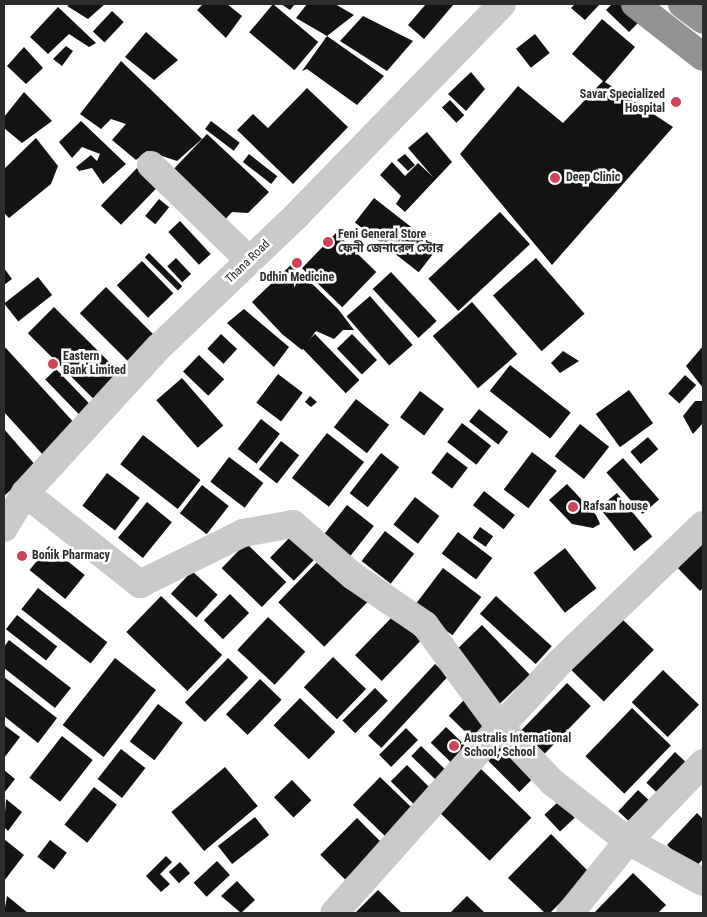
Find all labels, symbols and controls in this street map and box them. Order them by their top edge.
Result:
place label: Savar Specialized Hospital [580,88,665,116]
marker: Savar Specialized Hospital [669,95,683,109]
marker: Deep Clinic [548,171,562,185]
place label: Deep Clinic [566,171,620,185]
place label: Feni General Store ফেনী জেনারেল স্টোর [338,228,443,256]
marker: Feni General Store ফেনী জেনারেল স্টোর [322,236,334,248]
street label: Thana Road [223,237,273,287]
marker: Ddhin Medicine [291,257,303,269]
place label: Ddhin Medicine [260,271,334,285]
place label: Eastern Bank Limited [63,350,126,378]
marker: Eastern Bank Limited [47,358,59,370]
place label: Rafsan house [583,500,648,514]
marker: Rafsan house [567,501,579,513]
place label: Bonik Pharmacy [32,549,110,563]
marker: Bonik Pharmacy [16,550,28,562]
place label: Australis International School, School [464,732,571,760]
marker: Australis International School, School [448,740,460,752]

